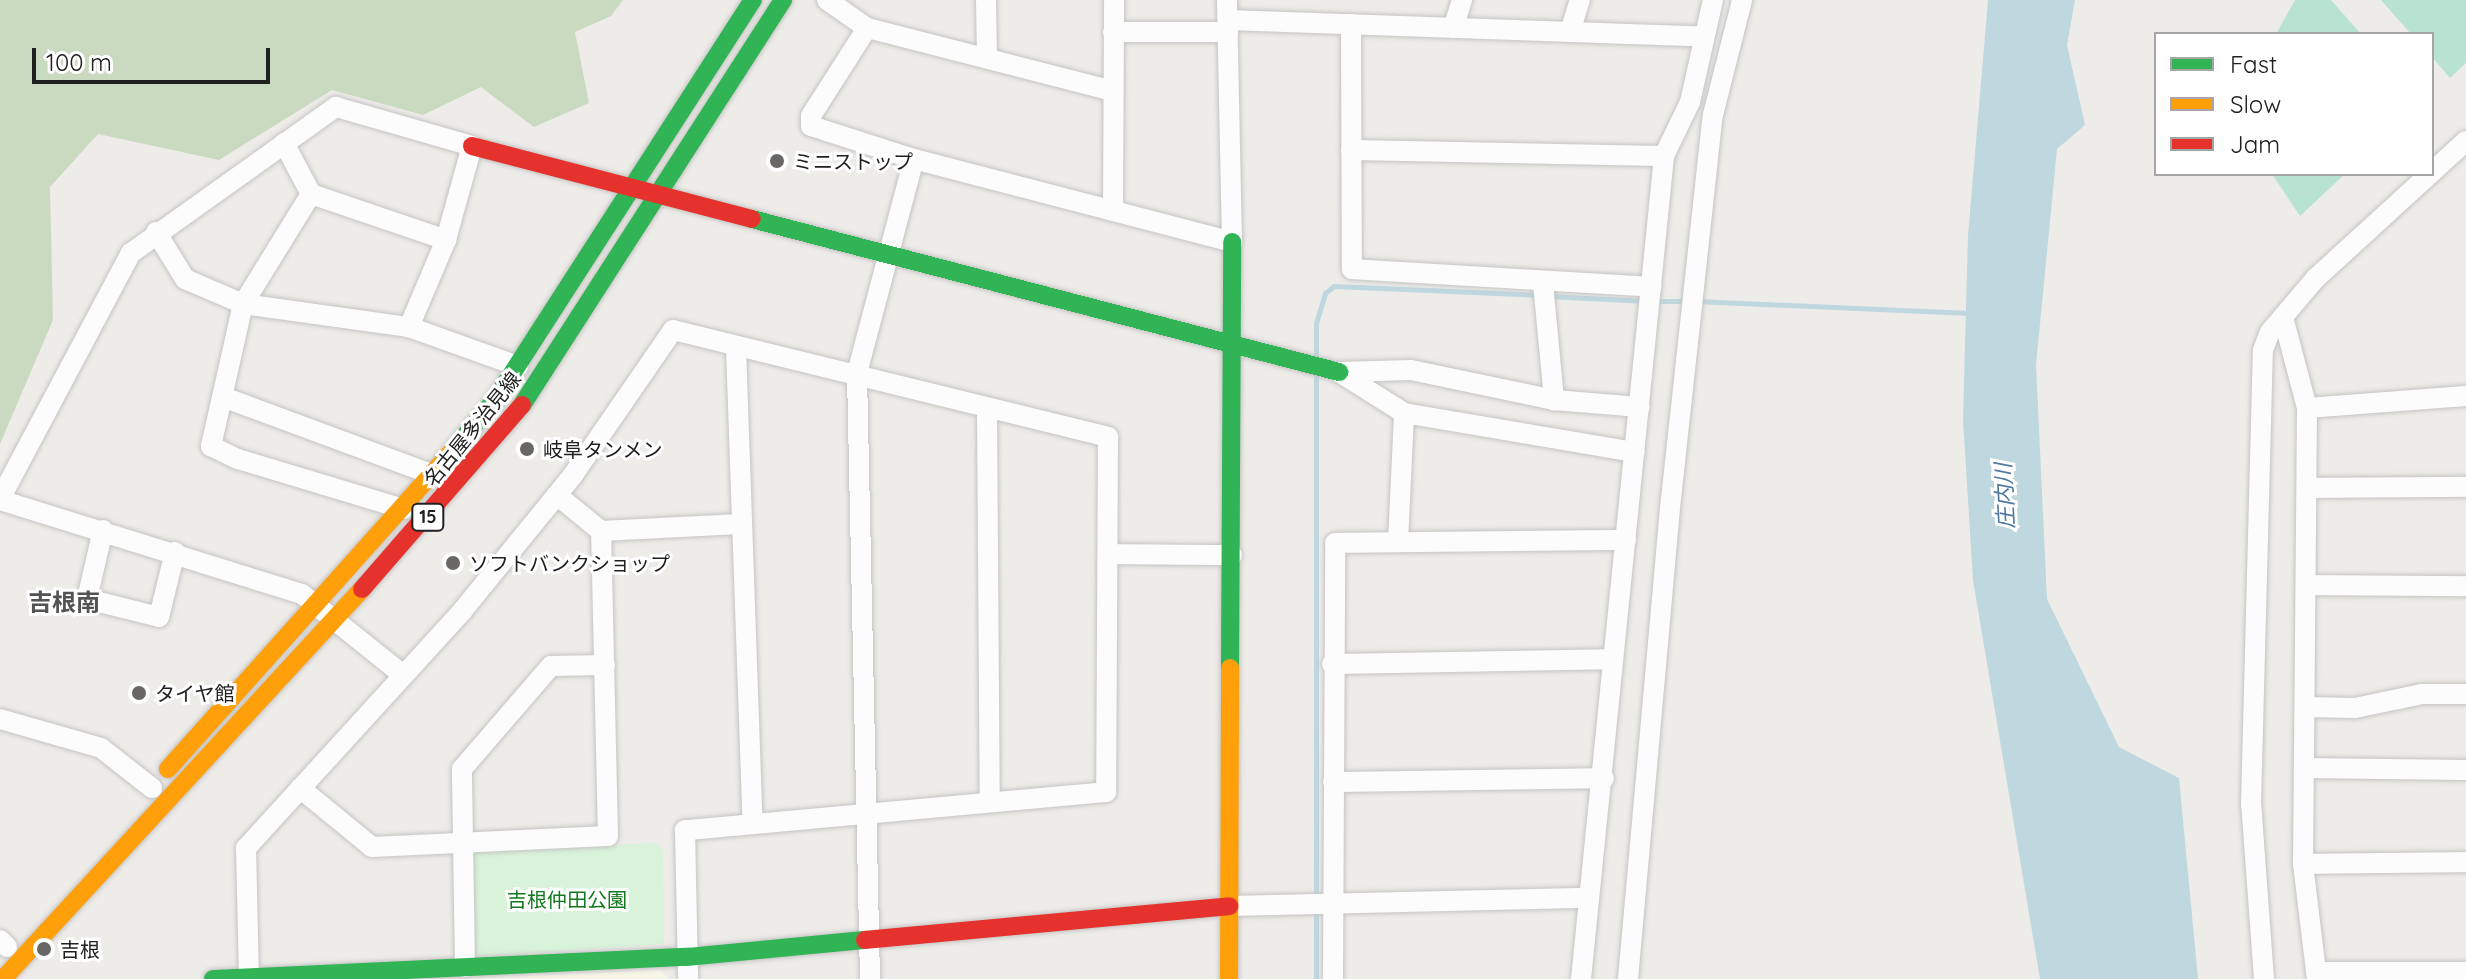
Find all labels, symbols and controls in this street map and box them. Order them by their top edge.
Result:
scale bar [36,32,274,82]
legend [2154,32,2434,176]
text: 100 m [46,47,112,77]
text: Fast [2230,49,2277,79]
text: Slow [2230,89,2281,119]
text: Jam [2230,129,2280,159]
place label: ミニストップ [793,149,913,173]
marker: ミニストップ [768,152,786,170]
street label: 名古屋多治見線 [419,367,525,491]
place label: 岐阜タンメン [543,437,663,461]
marker: 岐阜タンメン [518,440,536,458]
water label: 庄内川 [1990,462,2020,530]
road number: 15 [410,503,446,531]
place label: ソフトバンクショップ [469,551,669,575]
marker: ソフトバンクショップ [444,554,462,572]
district label: 吉根南 [28,589,100,617]
place label: タイヤ館 [155,681,235,705]
marker: タイヤ館 [130,684,148,702]
park label: 吉根仲田公園 [507,887,627,911]
place label: 吉根 [60,937,100,961]
marker: 吉根 [35,940,53,958]

